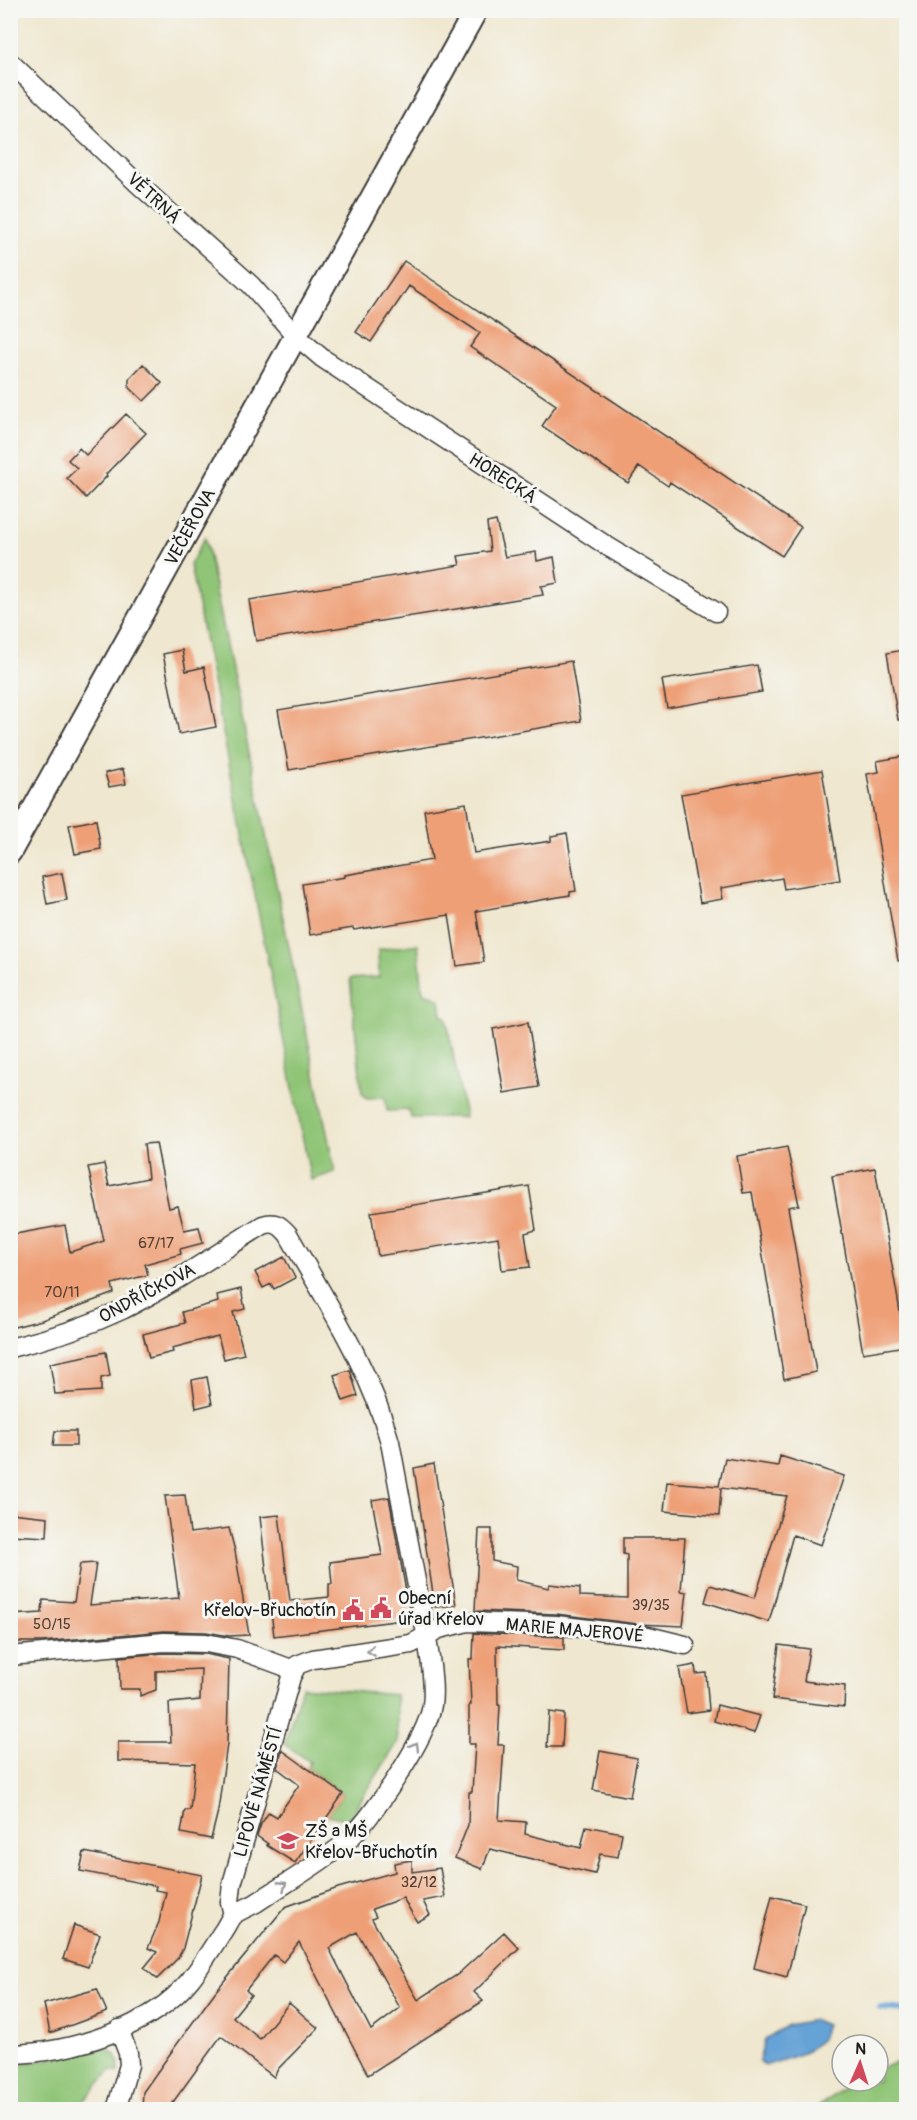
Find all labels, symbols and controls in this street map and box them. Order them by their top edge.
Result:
street label: VĚTRNÁ [122,168,185,229]
street label: HORECKÁ [464,448,541,509]
street label: VEČEŘOVA [160,484,221,570]
house number: 67/17 [138,1234,174,1253]
street label: ONDŘÍČKOVA [95,1258,200,1328]
house number: 70/11 [44,1283,80,1302]
place label: Obecní úřad Křelov [398,1587,484,1631]
public building icon: Obecní úřad Křelov [369,1596,393,1620]
house number: 39/35 [632,1596,670,1615]
public building icon: Křelov-Břuchotín [341,1598,365,1622]
place label: Křelov-Břuchotín [204,1599,336,1622]
street label: MARIE MAJEROVÉ [505,1613,645,1648]
house number: 50/15 [33,1615,71,1634]
one-way arrow [366,1644,375,1656]
street label: LIPOVÉ NÁMĚSTÍ [229,1724,288,1860]
one-way arrow [408,1742,419,1752]
place label: ZŠ a MŠ Křelov-Břuchotín [305,1819,437,1864]
school or university icon: ZŠ a MŠ Křelov-Břuchotín [276,1829,300,1853]
house number: 32/12 [401,1873,437,1892]
one-way arrow [277,1881,287,1893]
north arrow [830,2033,890,2093]
text: N [855,2039,867,2059]

